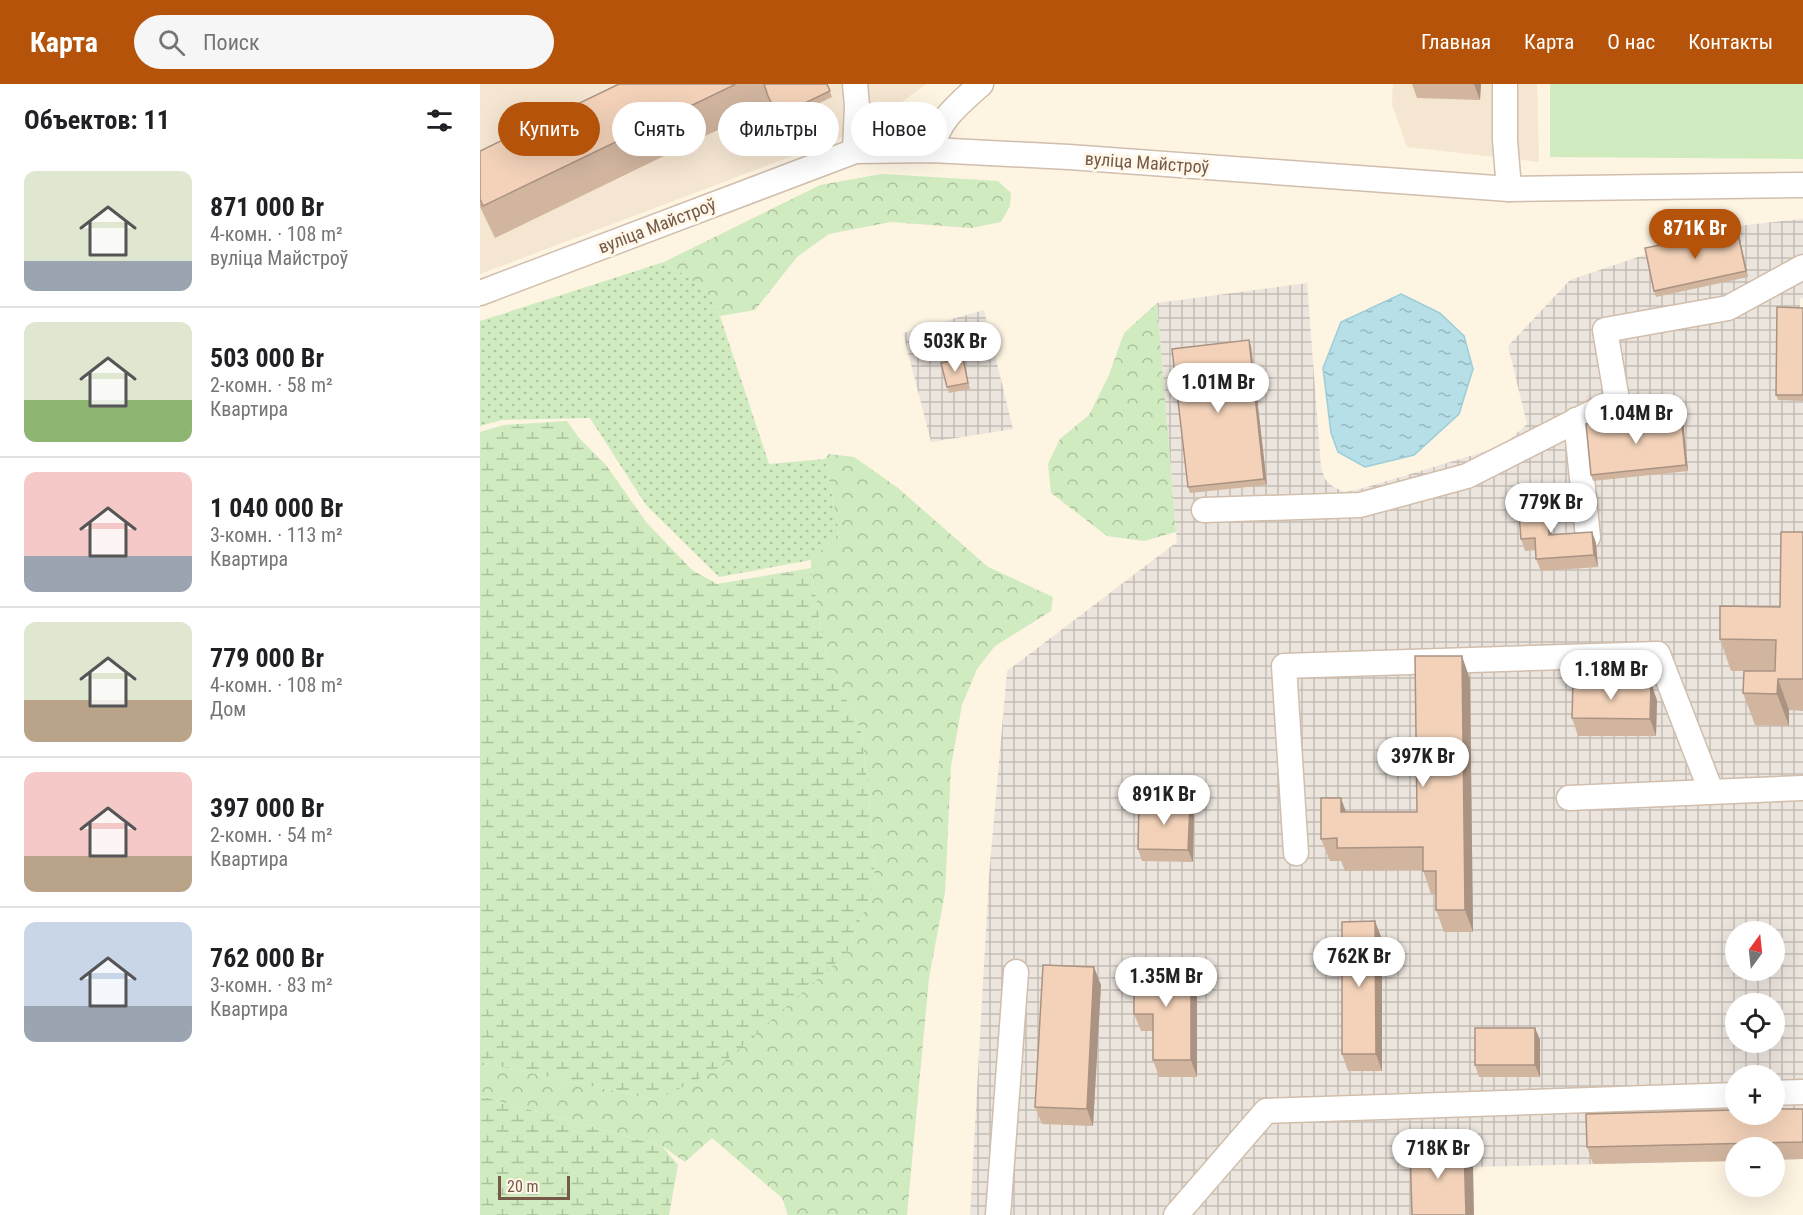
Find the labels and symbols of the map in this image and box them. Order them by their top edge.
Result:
street label: вуліца Майстроў [1084,148,1210,177]
street label: вуліца Майстроў [595,193,719,258]
pin: 871K Br [1640,209,1750,260]
pin: 503K Br [900,322,1010,373]
pin: 1.01M Br [1156,363,1280,414]
pin: 1.04M Br [1574,394,1698,445]
pin: 779K Br [1496,483,1606,534]
pin: 1.18M Br [1549,650,1673,701]
pin: 397K Br [1368,737,1478,788]
pin: 891K Br [1109,775,1219,826]
north arrow [1725,921,1785,981]
pin: 762K Br [1304,937,1414,988]
pin: 1.35M Br [1104,957,1228,1008]
pin: 718K Br [1383,1129,1493,1180]
scale bar [498,1173,570,1200]

